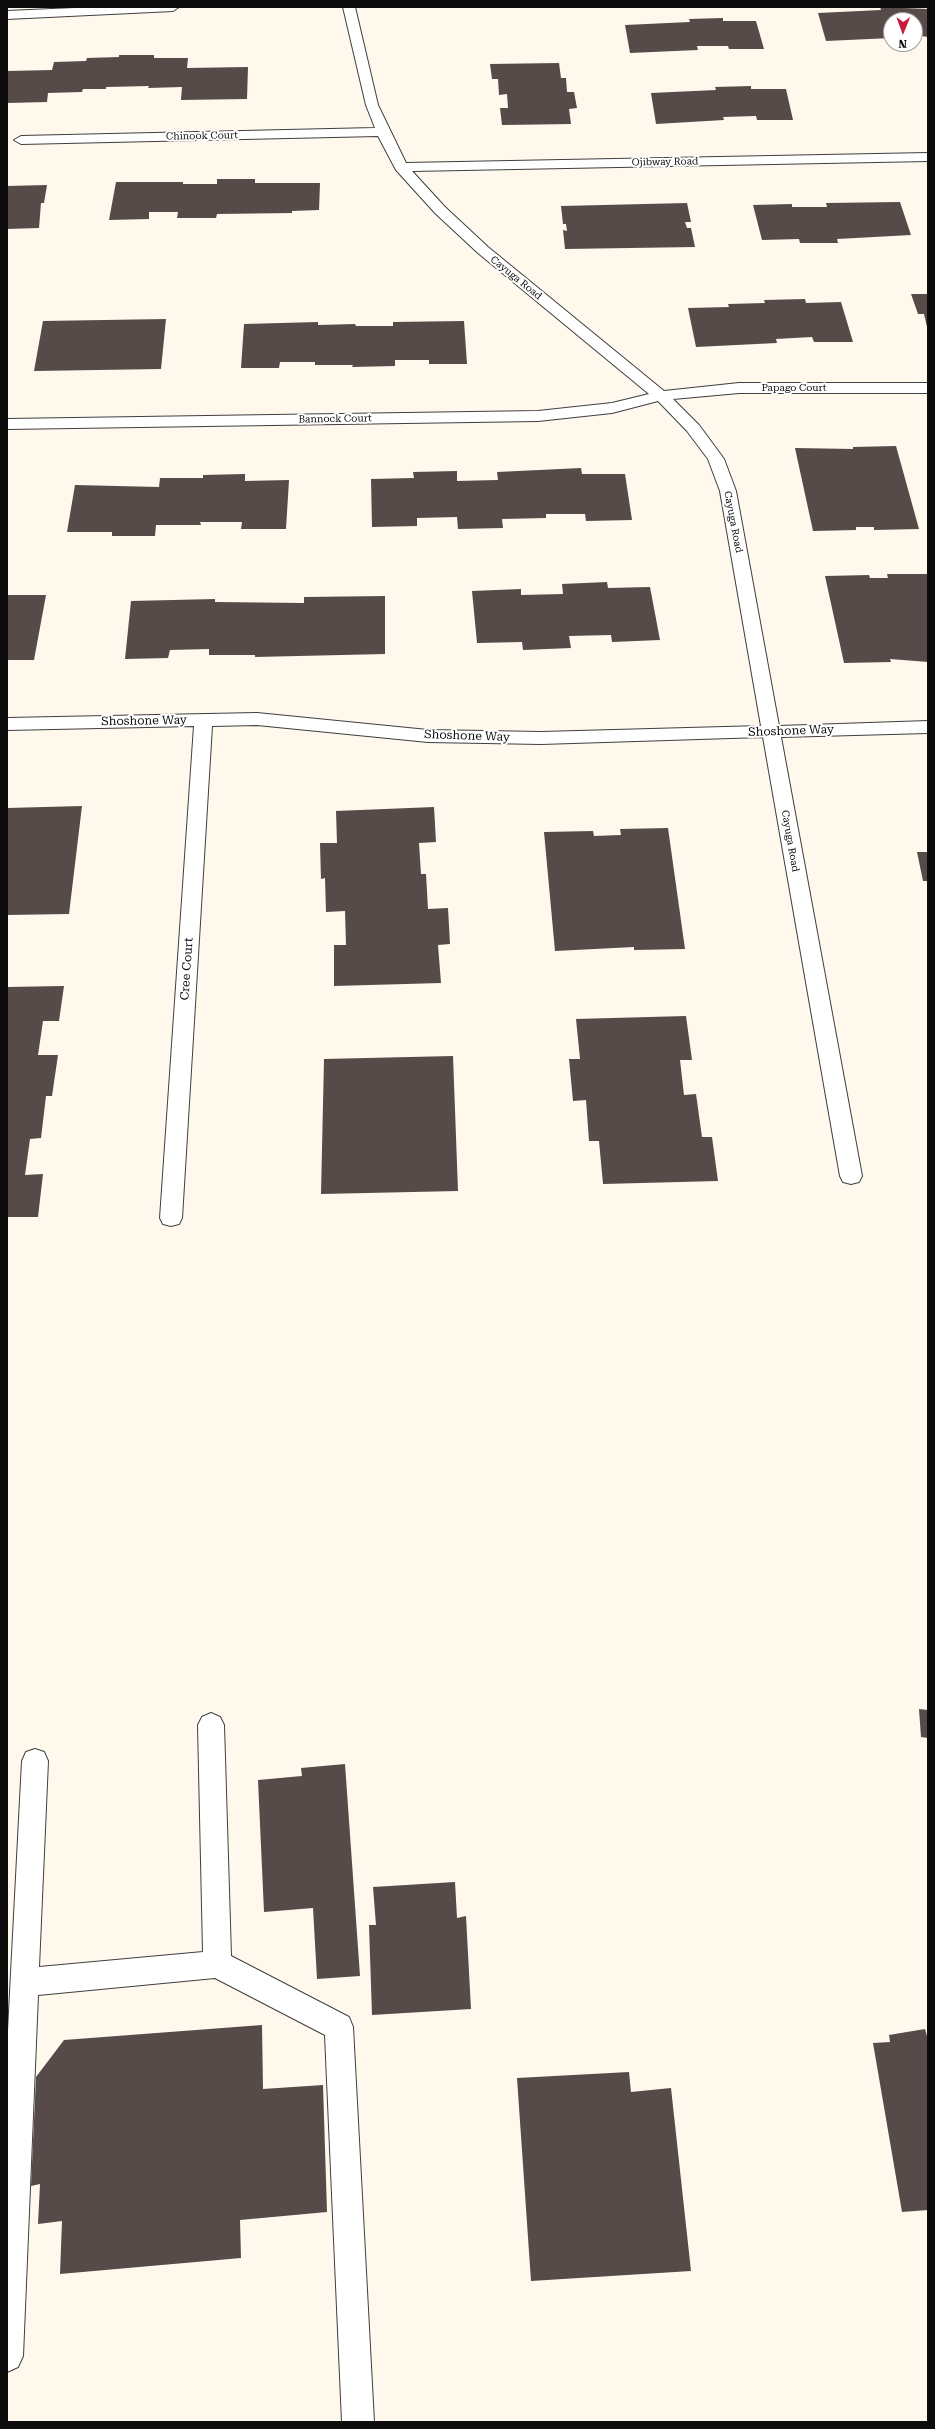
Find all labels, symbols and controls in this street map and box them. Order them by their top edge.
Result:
north arrow [883,12,923,52]
text: N [898,37,907,50]
street label: Chinook Court [166,129,238,143]
street label: Ojibway Road [632,155,698,169]
street label: Cayuga Road [488,254,544,302]
street label: Papago Court [761,382,827,394]
street label: Bannock Court [298,412,372,426]
street label: Cayuga Road [721,490,745,554]
street label: Shoshone Way [101,713,187,729]
street label: Shoshone Way [748,722,834,740]
street label: Shoshone Way [424,727,510,745]
street label: Cayuga Road [779,809,801,873]
street label: Cree Court [178,937,196,1001]

